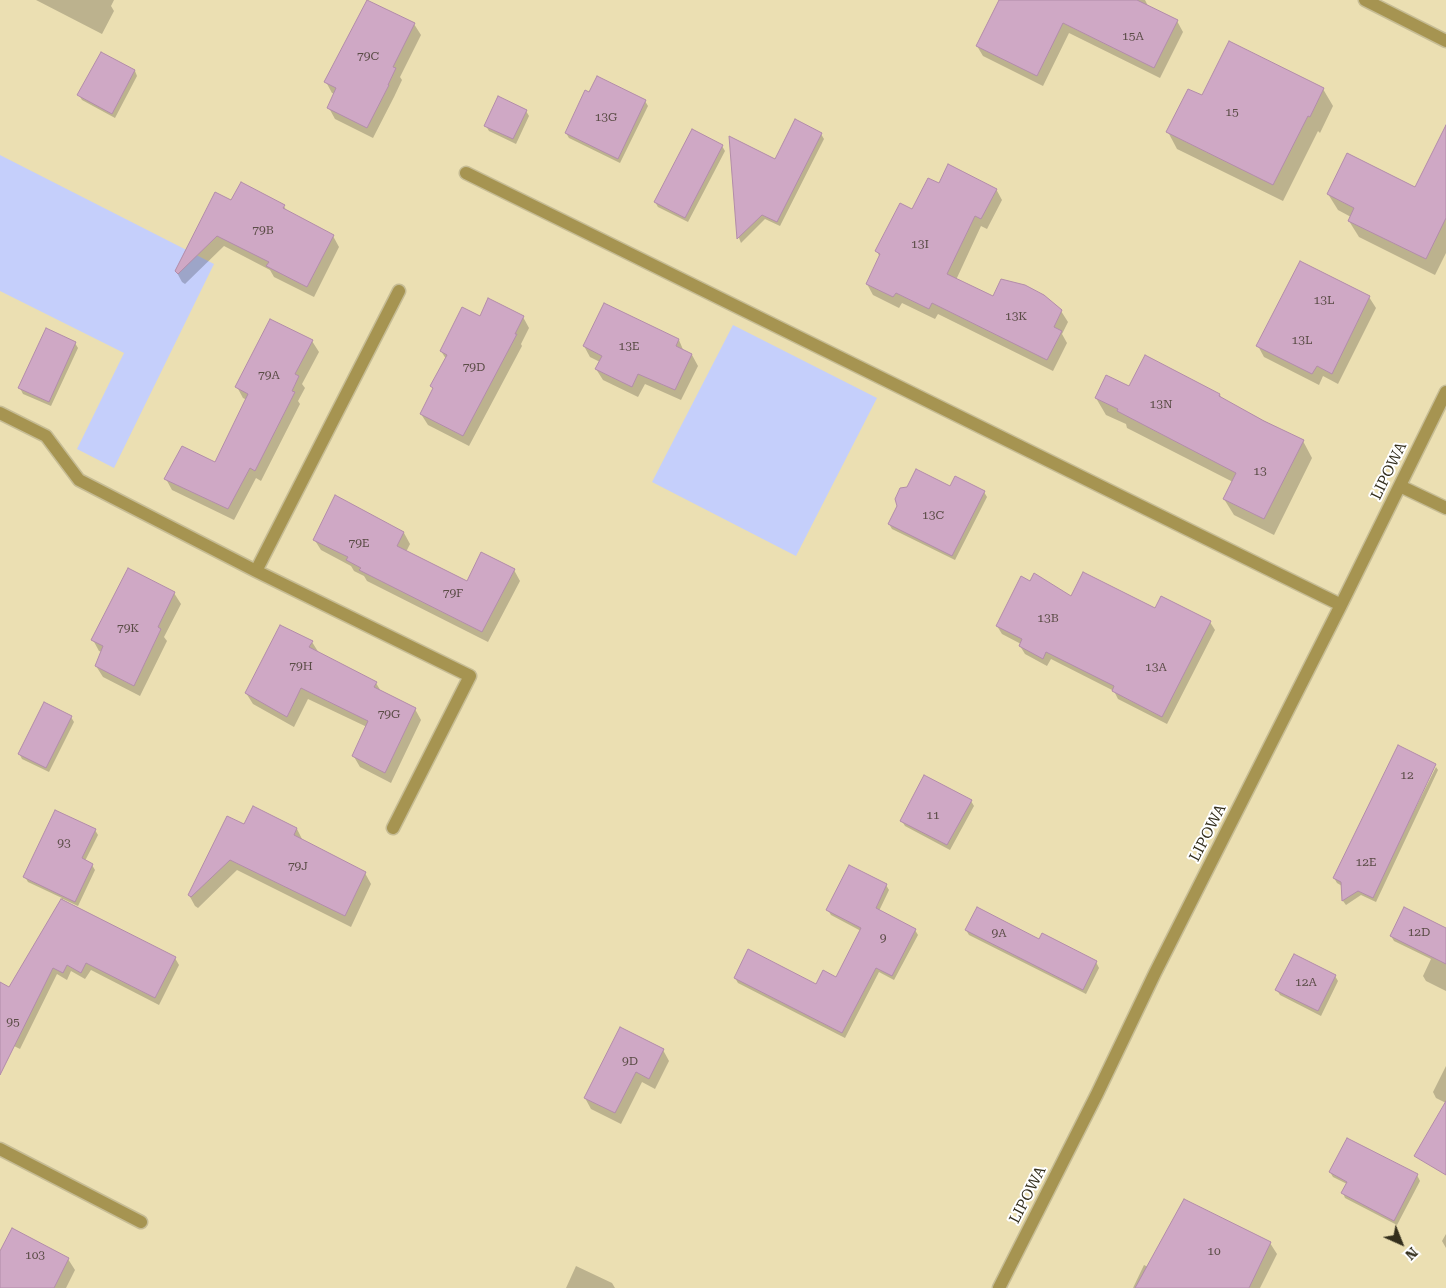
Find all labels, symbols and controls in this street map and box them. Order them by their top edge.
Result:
house number: 15A [1122,29,1144,43]
house number: 79C [357,49,379,63]
house number: 15 [1225,105,1239,119]
house number: 13G [595,110,617,124]
house number: 79B [252,223,274,237]
house number: 13I [911,237,929,251]
house number: 13L [1314,293,1334,307]
house number: 13K [1005,309,1027,323]
house number: 13L [1292,333,1312,347]
house number: 13E [618,339,640,353]
house number: 79D [463,360,485,374]
house number: 79A [258,368,280,382]
house number: 13N [1149,397,1173,411]
street label: LIPOWA [1367,439,1411,503]
house number: 13 [1253,464,1267,478]
house number: 13C [922,508,944,522]
house number: 79E [348,536,370,550]
house number: 79F [443,586,463,600]
house number: 13B [1037,611,1059,625]
house number: 79K [117,621,139,635]
house number: 79H [289,659,313,673]
house number: 13A [1145,660,1167,674]
house number: 79G [378,707,400,721]
house number: 12 [1400,768,1414,782]
street label: LIPOWA [1186,801,1230,865]
house number: 11 [926,808,940,822]
house number: 93 [57,836,71,850]
house number: 12E [1355,855,1377,869]
house number: 79J [288,859,308,873]
house number: 12D [1408,925,1430,939]
house number: 9A [991,926,1007,940]
house number: 9 [880,931,886,945]
house number: 12A [1295,975,1317,989]
house number: 95 [6,1015,20,1029]
house number: 9D [622,1054,638,1068]
street label: LIPOWA [1006,1163,1050,1227]
north arrow [1376,1218,1426,1268]
house number: 10 [1207,1244,1221,1258]
text: N [1402,1244,1421,1263]
house number: 103 [25,1248,45,1262]

